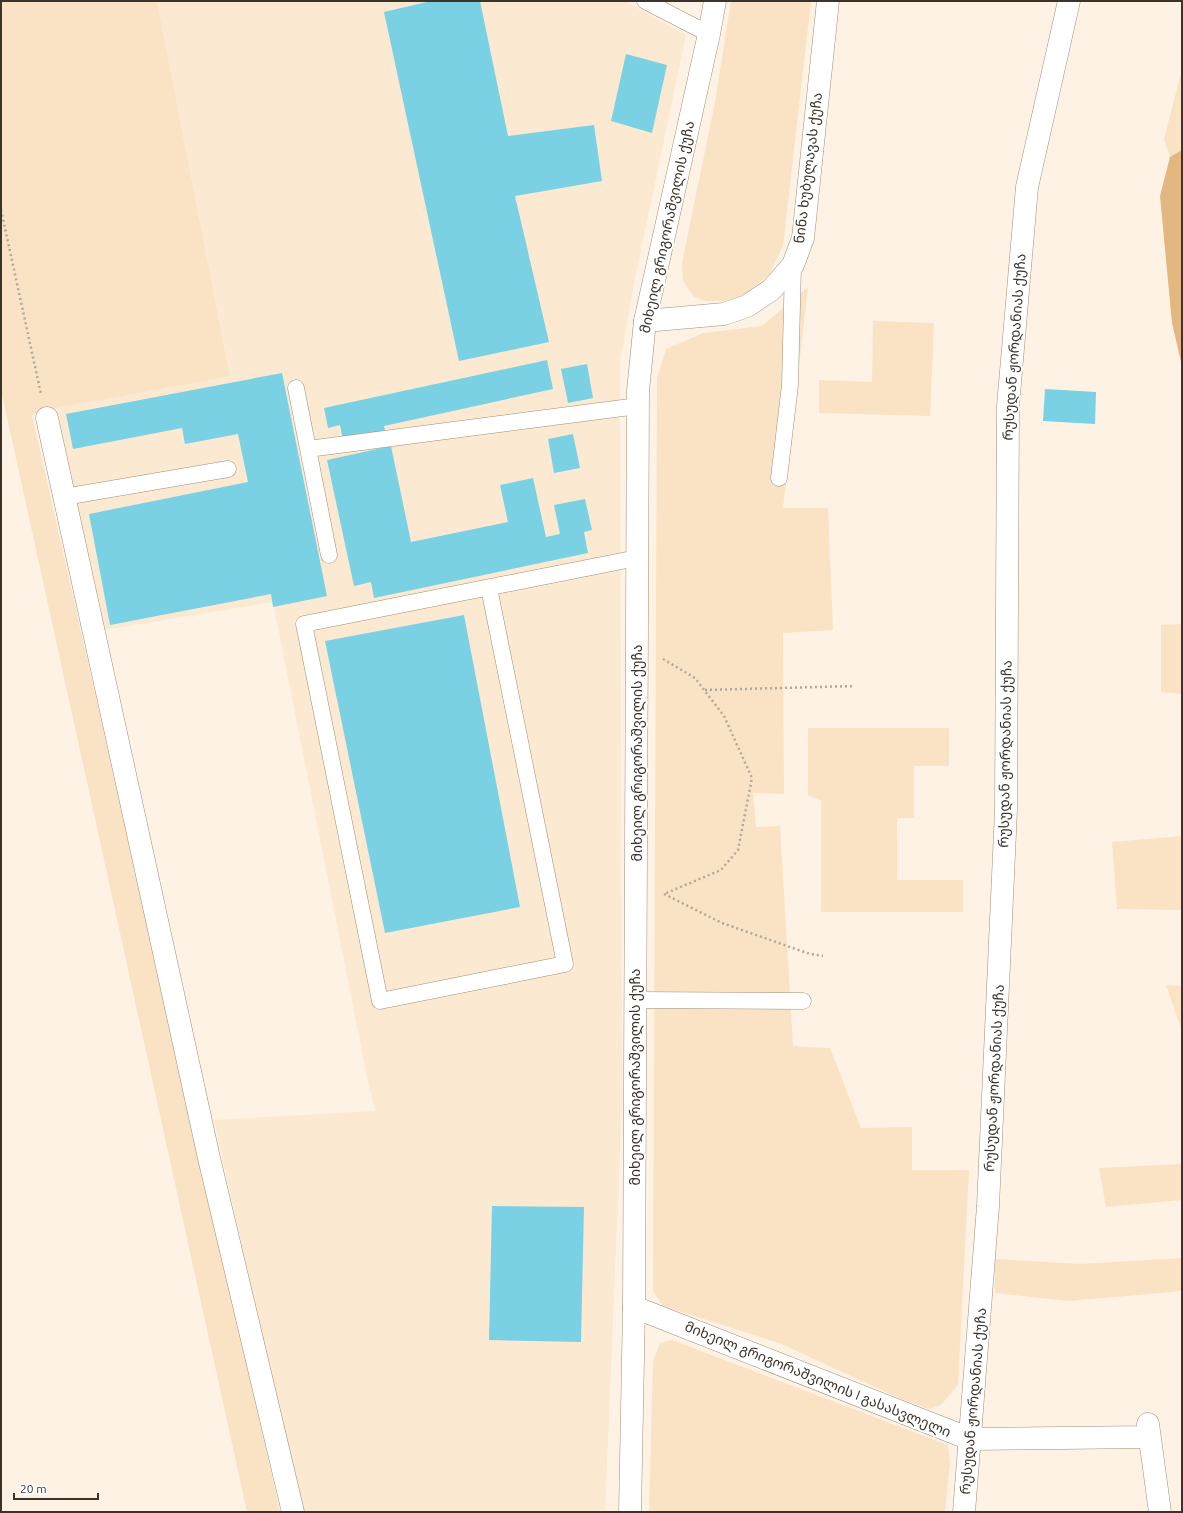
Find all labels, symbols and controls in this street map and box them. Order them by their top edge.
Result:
street label: ნინა ხუბულავას ქუჩა [791,92,826,245]
street label: მიხეილ გრიგორაშვილის ქუჩა [637,119,698,335]
street label: რუსუდან ჟორდანიას ქუჩა [999,253,1030,441]
street label: მიხეილ გრიგორაშვილის ქუჩა [629,645,646,861]
street label: რუსუდან ჟორდანიას ქუჩა [995,660,1016,848]
street label: მიხეილ გრიგორაშვილის ქუჩა [627,969,644,1185]
street label: რუსუდან ჟორდანიას ქუჩა [981,984,1008,1172]
street label: რუსუდან ჟორდანიას ქუჩა [957,1307,990,1495]
street label: მიხეილ გრიგორაშვილის I გასასვლელი [682,1318,953,1441]
scale bar [14,1475,98,1501]
text: 20 m [20,1482,47,1495]

